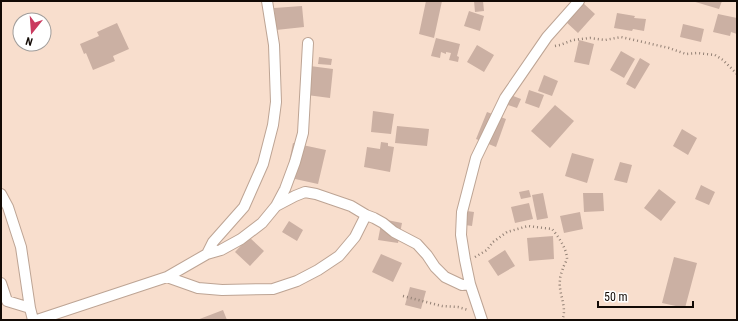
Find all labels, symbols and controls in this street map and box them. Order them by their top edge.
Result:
north arrow [12,12,52,52]
text: N [24,34,34,48]
scale bar [598,283,693,309]
text: 50 m [604,290,628,304]

